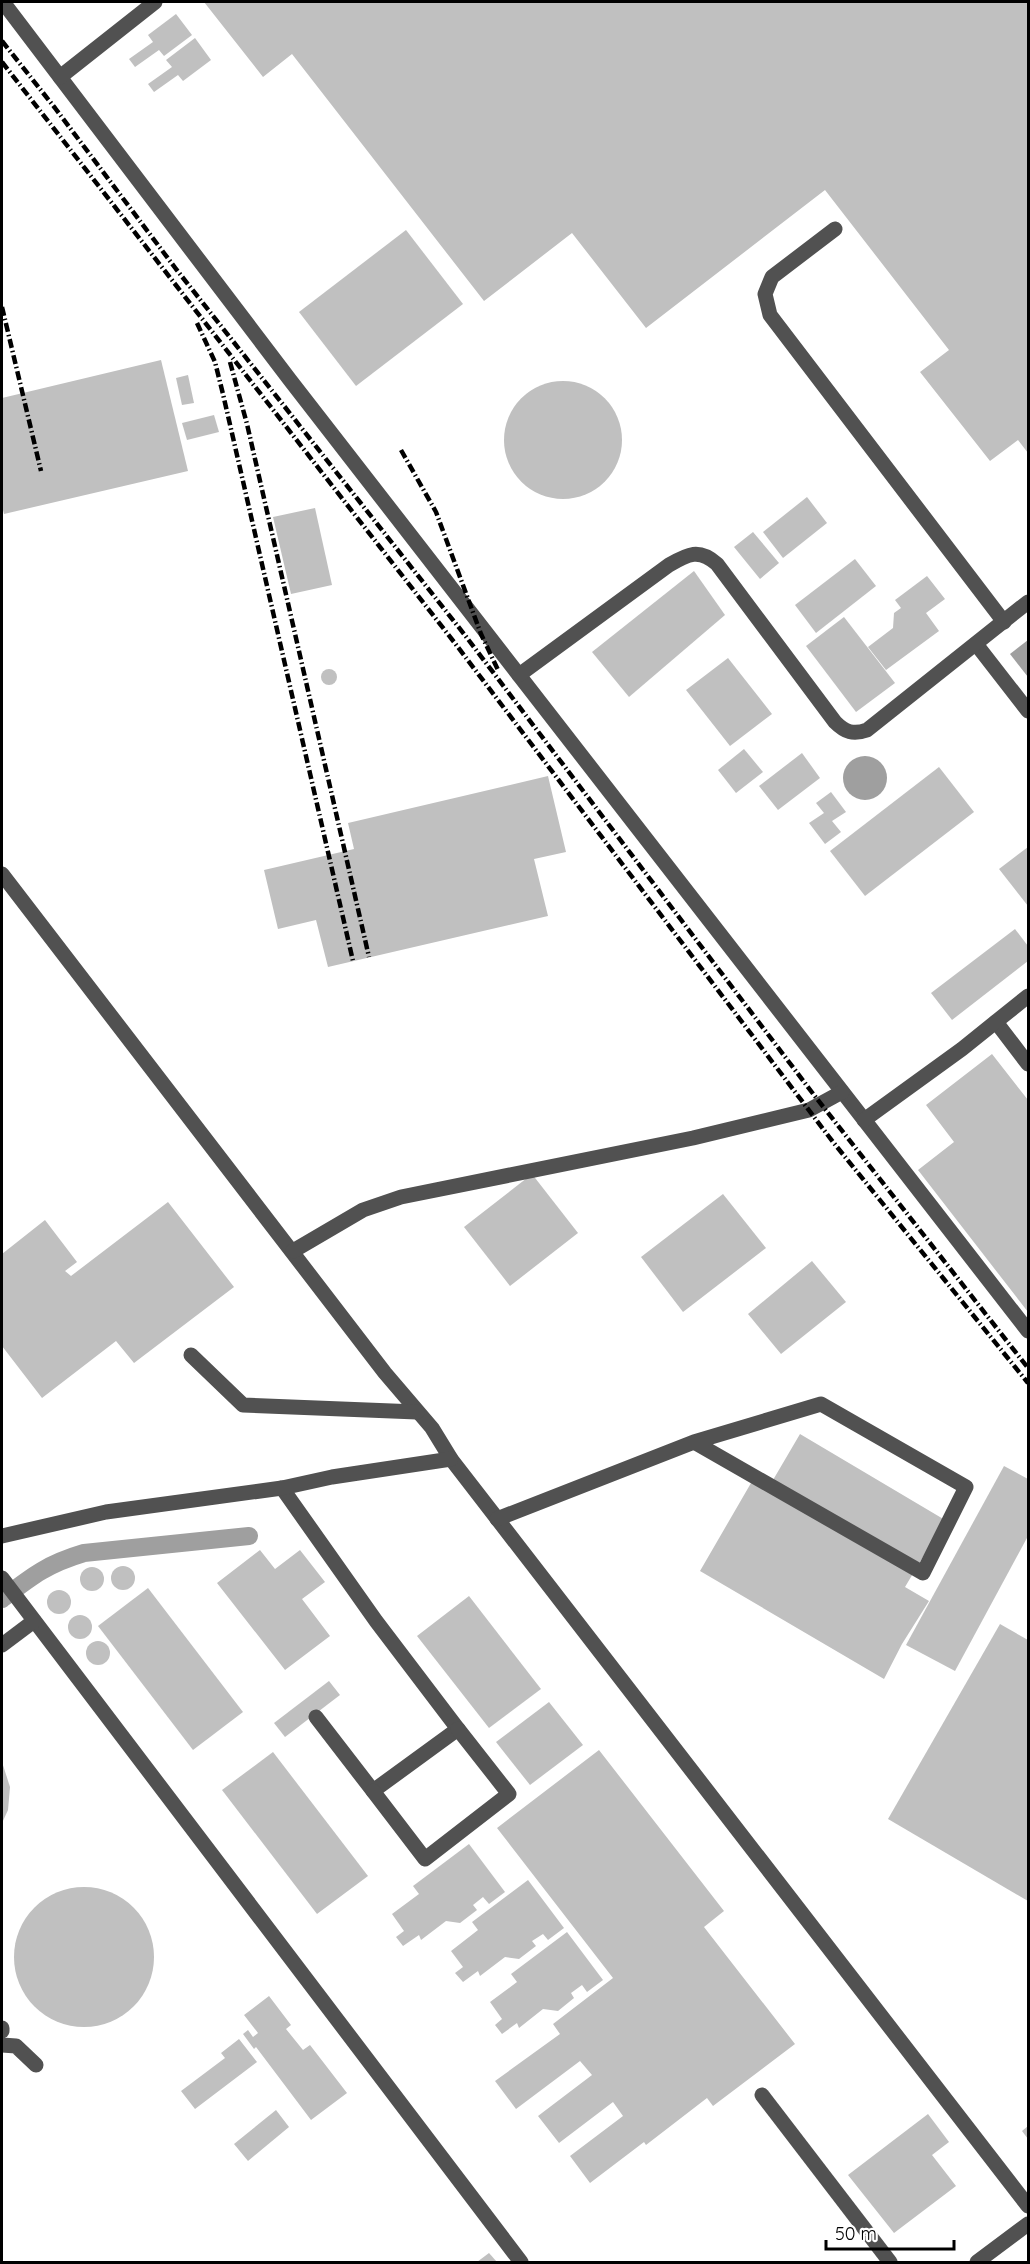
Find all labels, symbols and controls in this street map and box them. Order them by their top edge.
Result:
scale bar [826,2213,954,2251]
text: 50 m [835,2222,877,2245]

